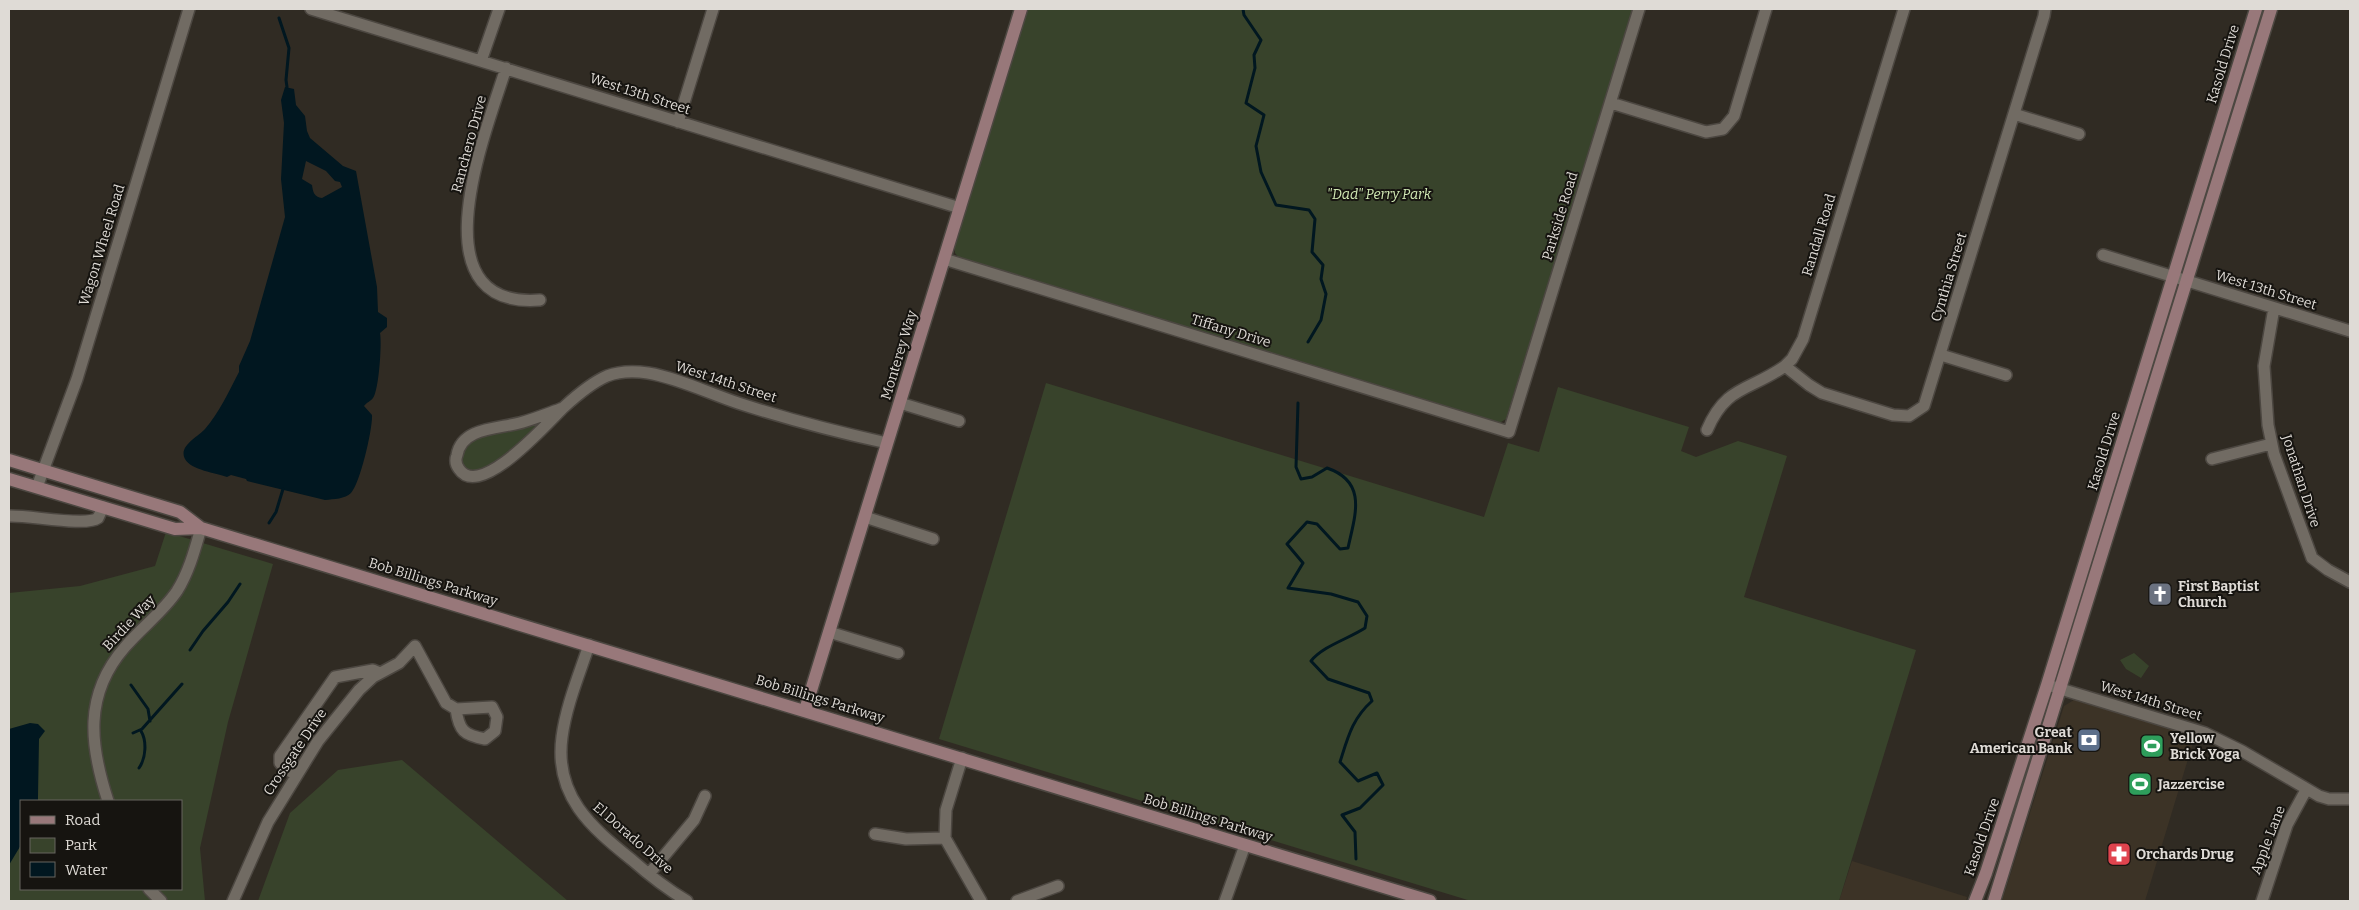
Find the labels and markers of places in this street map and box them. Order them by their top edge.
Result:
place label: First Baptist Church [2178,578,2260,611]
church icon: First Baptist Church [2147,581,2173,607]
place label: Great American Bank [1970,724,2073,757]
bank icon: Great American Bank [2076,727,2102,753]
place label: Yellow Brick Yoga [2170,730,2240,763]
sports icon: Yellow Brick Yoga [2139,733,2165,759]
sports icon: Jazzercise [2127,771,2153,797]
place label: Jazzercise [2157,776,2225,793]
pharmacy icon: Orchards Drug [2106,841,2132,867]
place label: Orchards Drug [2136,846,2234,863]

